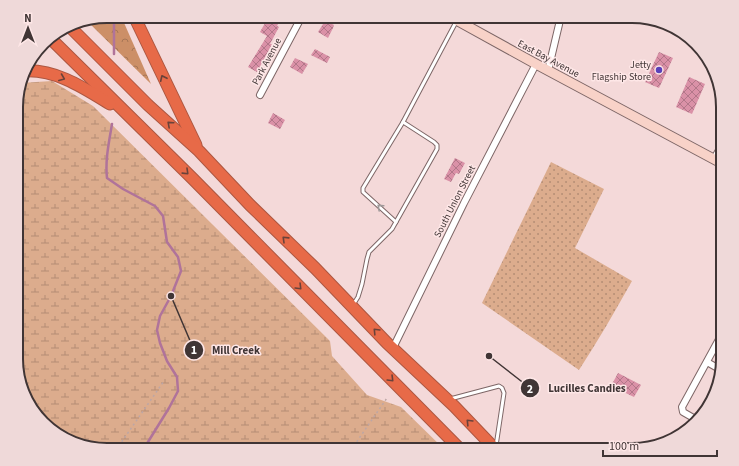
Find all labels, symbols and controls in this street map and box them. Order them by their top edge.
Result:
north arrow [8,8,48,48]
text: N [24,11,32,26]
street label: Park Avenue [249,35,285,87]
street label: East Bay Avenue [515,37,582,81]
place label: Jetty Flagship Store [592,58,651,84]
marker: Jetty Flagship Store [654,65,664,75]
one-way arrow [59,74,66,82]
one-way arrow [160,74,168,82]
one-way arrow [167,122,175,129]
street label: South Union Street [431,162,479,240]
one-way arrow [181,167,189,175]
one-way arrow [377,205,384,212]
one-way arrow [282,236,290,244]
one-way arrow [295,282,302,290]
one-way arrow [373,328,381,336]
callout: Mill Creek [184,338,268,361]
text: 1 [191,342,197,359]
text: Mill Creek [212,343,260,358]
one-way arrow [386,374,394,382]
callout: Lucilles Candies [520,377,634,400]
text: 2 [527,381,533,398]
text: Lucilles Candies [548,381,626,396]
one-way arrow [466,419,474,427]
scale bar [603,432,717,458]
text: 100 m [609,438,639,455]

